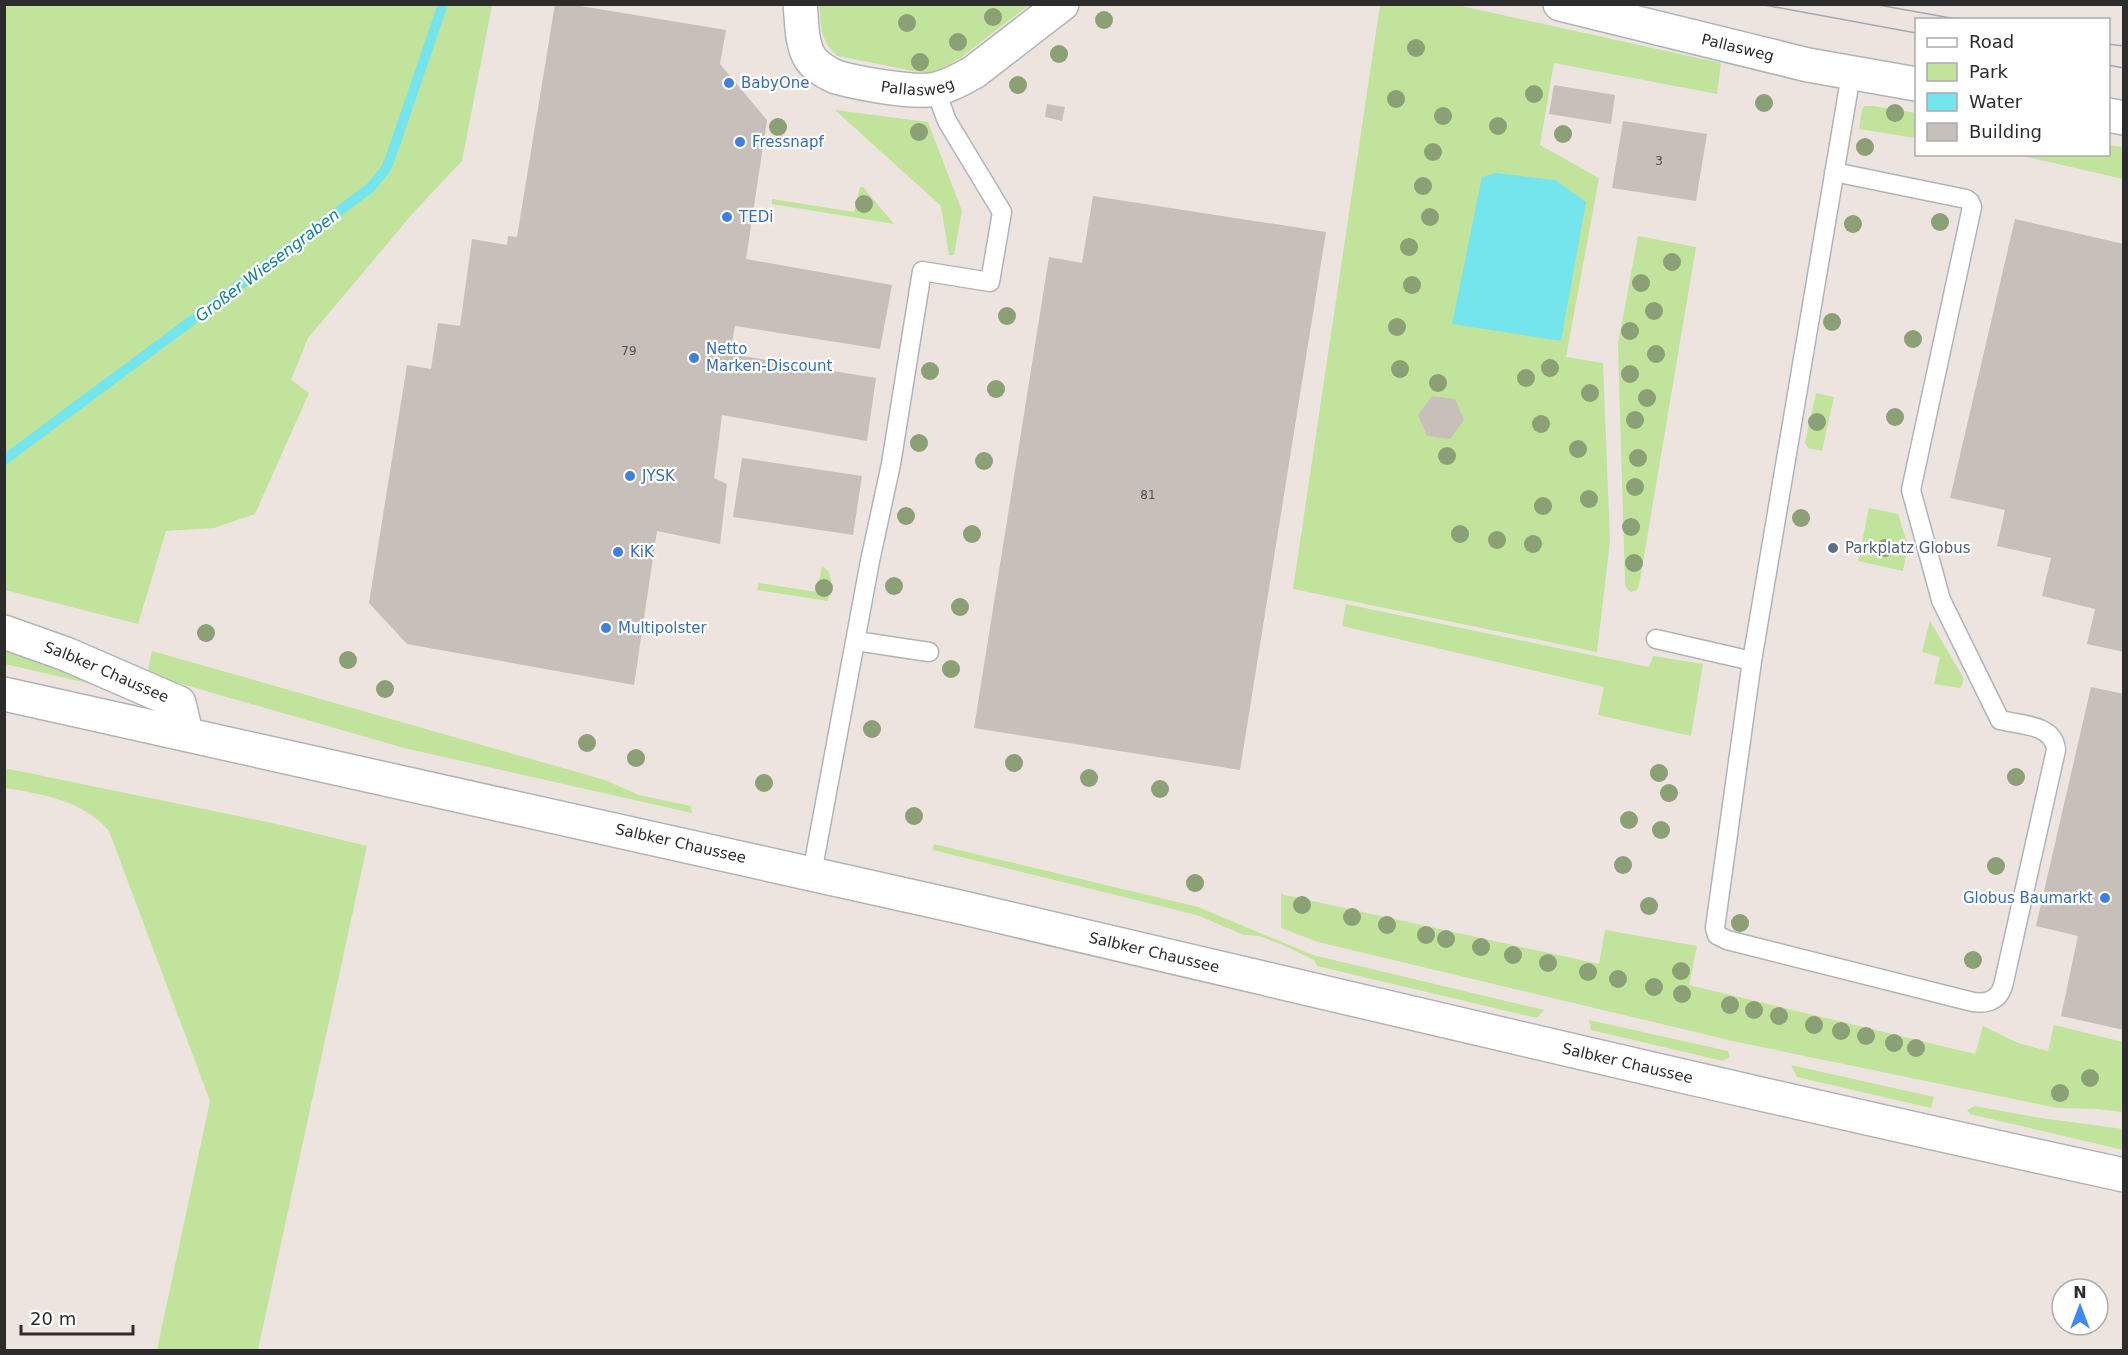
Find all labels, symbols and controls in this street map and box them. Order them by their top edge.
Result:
legend [1915,18,2110,156]
street label: Pallasweg [1700,30,1776,65]
text: Road [1969,31,2014,52]
text: Park [1969,61,2008,82]
place label: BabyOne [741,74,809,92]
street label: Pallasweg [880,75,957,99]
marker: BabyOne [722,76,736,90]
text: Water [1969,91,2023,112]
text: Building [1969,121,2042,142]
place label: Fressnapf [752,133,824,151]
marker: Fressnapf [733,135,747,149]
house number: 3 [1655,154,1663,168]
water label: Großer Wiesengraben [192,205,343,326]
place label: TEDi [738,208,773,226]
marker: TEDi [720,210,734,224]
place label: Netto Marken-Discount [706,340,833,375]
house number: 79 [621,344,637,358]
marker: Netto Marken-Discount [687,351,701,365]
place label: JYSK [641,467,676,485]
marker: JYSK [623,469,637,483]
house number: 81 [1140,488,1156,502]
place label: Parkplatz Globus [1845,539,1971,557]
marker: Parkplatz Globus [1826,541,1840,555]
place label: KiK [630,543,655,561]
marker: KiK [611,545,625,559]
place label: Multipolster [618,619,707,637]
marker: Multipolster [599,621,613,635]
street label: Salbker Chaussee [42,638,171,706]
street label: Salbker Chaussee [614,820,748,867]
place label: Globus Baumarkt [1963,889,2093,907]
marker: Globus Baumarkt [2098,891,2112,905]
street label: Salbker Chaussee [1087,929,1221,977]
street label: Salbker Chaussee [1560,1039,1695,1087]
north arrow [2050,1277,2110,1337]
text: N [2073,1283,2087,1302]
scale bar [21,1298,134,1336]
text: 20 m [30,1308,76,1329]

